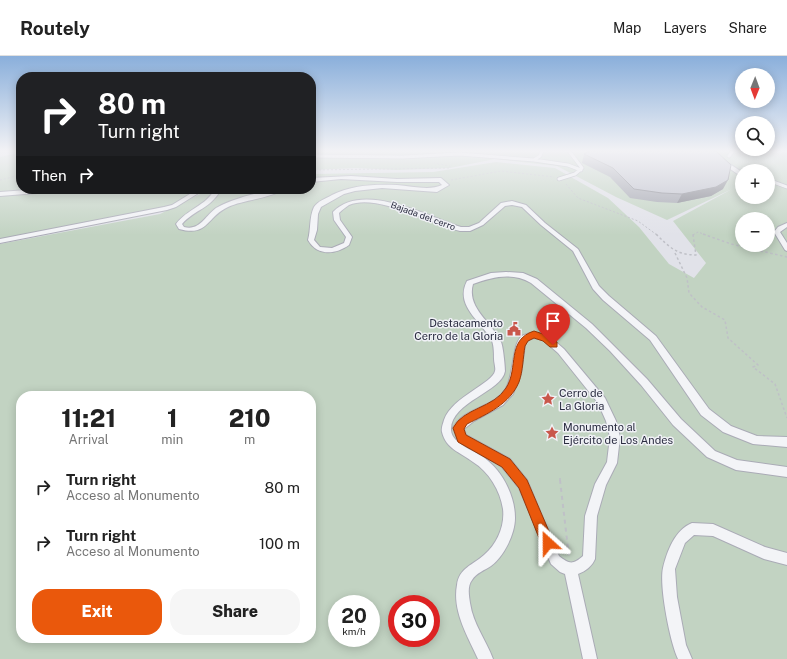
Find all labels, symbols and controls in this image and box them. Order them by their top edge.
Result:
text: Routely [20,17,90,39]
text: Map [613,20,641,36]
text: Layers [663,20,707,36]
text: Share [729,20,767,36]
north arrow [735,68,775,108]
map controls [735,68,775,252]
text: 80 m [98,87,166,120]
icon: right [32,88,84,140]
button: search [735,116,775,156]
text: Turn right [98,121,180,142]
icon: right [75,164,97,186]
button: + [735,164,775,204]
text: Then [32,167,67,184]
street label: Bajada del cerro [389,199,457,232]
button: − [735,212,775,252]
pin [536,304,570,345]
icon: arrive [542,310,564,332]
place label: Destacamento Cerro de la Gloria [414,317,503,342]
public building icon: Destacamento Cerro de la Gloria [506,321,522,337]
place label: Cerro de La Gloria [559,387,604,412]
place icon: Cerro de La Gloria [540,391,556,407]
text: 11:21 [61,404,116,432]
text: 1 [167,404,178,432]
text: 210 [229,404,271,432]
place label: Monumento al Ejército de Los Andes [563,421,673,446]
place icon: Monumento al Ejército de Los Andes [544,425,560,441]
text: Arrival [69,432,109,447]
text: min [161,432,183,447]
text: m [244,432,255,447]
text: Turn right [66,471,136,488]
icon: right [32,476,54,498]
text: 80 m [265,479,300,496]
text: Acceso al Monumento [66,488,200,503]
position arrow [527,522,569,564]
text: Turn right [66,527,136,544]
icon: right [32,532,54,554]
text: 100 m [259,535,300,552]
text: Acceso al Monumento [66,544,200,559]
button: Exit [32,589,162,635]
button: Share [170,589,300,635]
speed limit sign: 30 [388,595,440,647]
text: 20 [341,604,367,628]
text: km/h [342,625,366,637]

